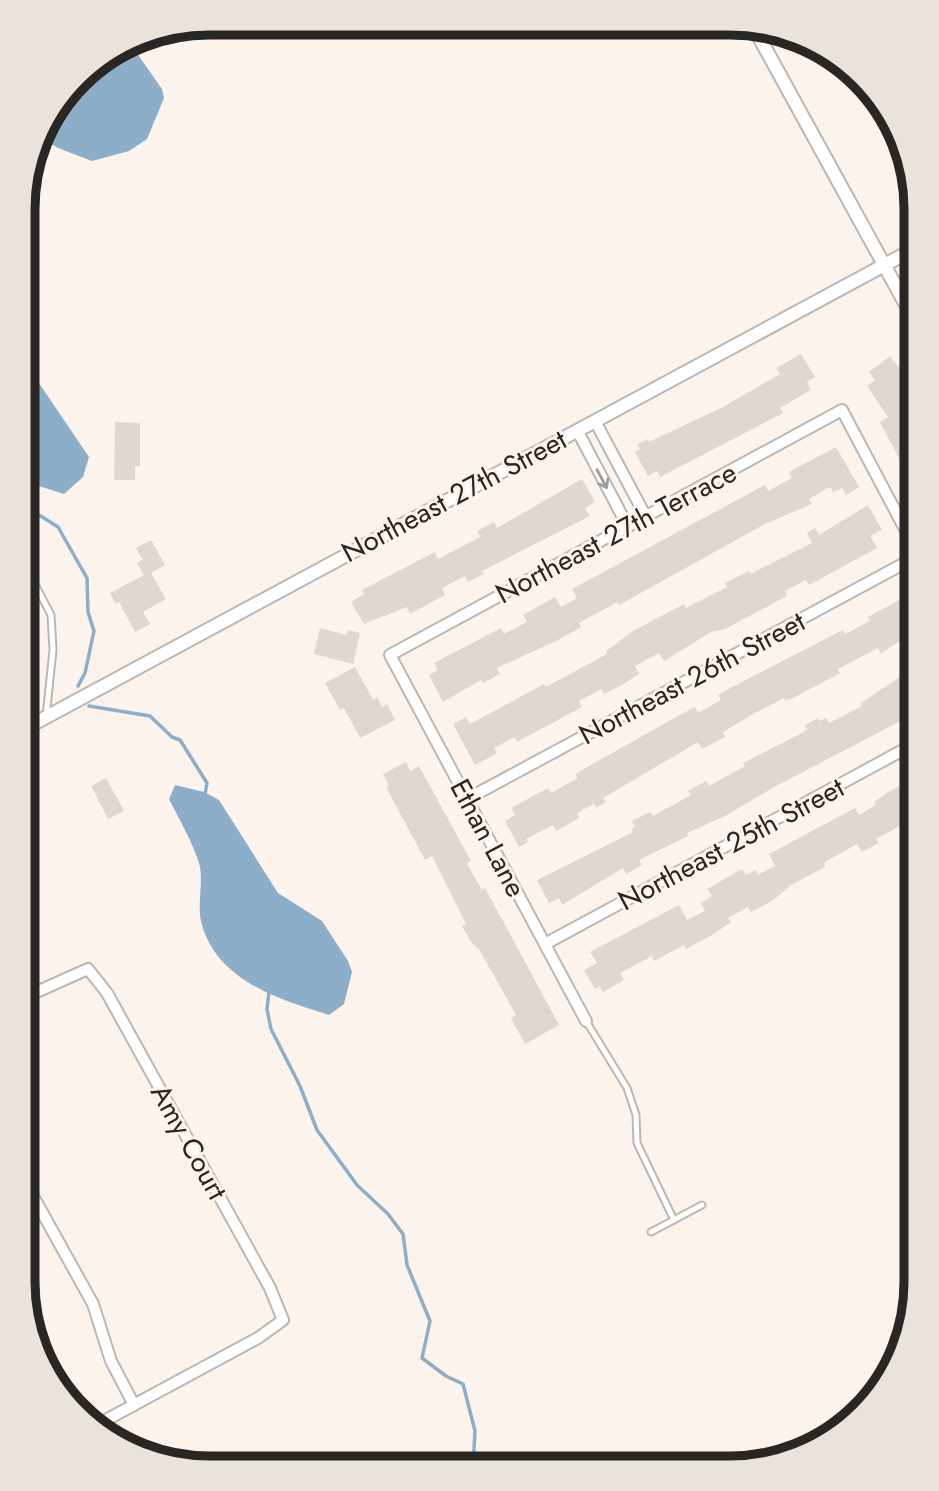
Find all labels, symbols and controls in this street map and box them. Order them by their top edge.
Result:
street label: Northeast 27th Street [334,419,574,573]
street label: Northeast 27th Terrace [488,452,744,614]
one-way arrow [596,468,610,488]
street label: Northeast 26th Street [572,601,813,755]
street label: Northeast 25th Street [611,767,852,921]
street label: Ethan Lane [440,772,536,904]
street label: Amy Court [140,1077,238,1207]

